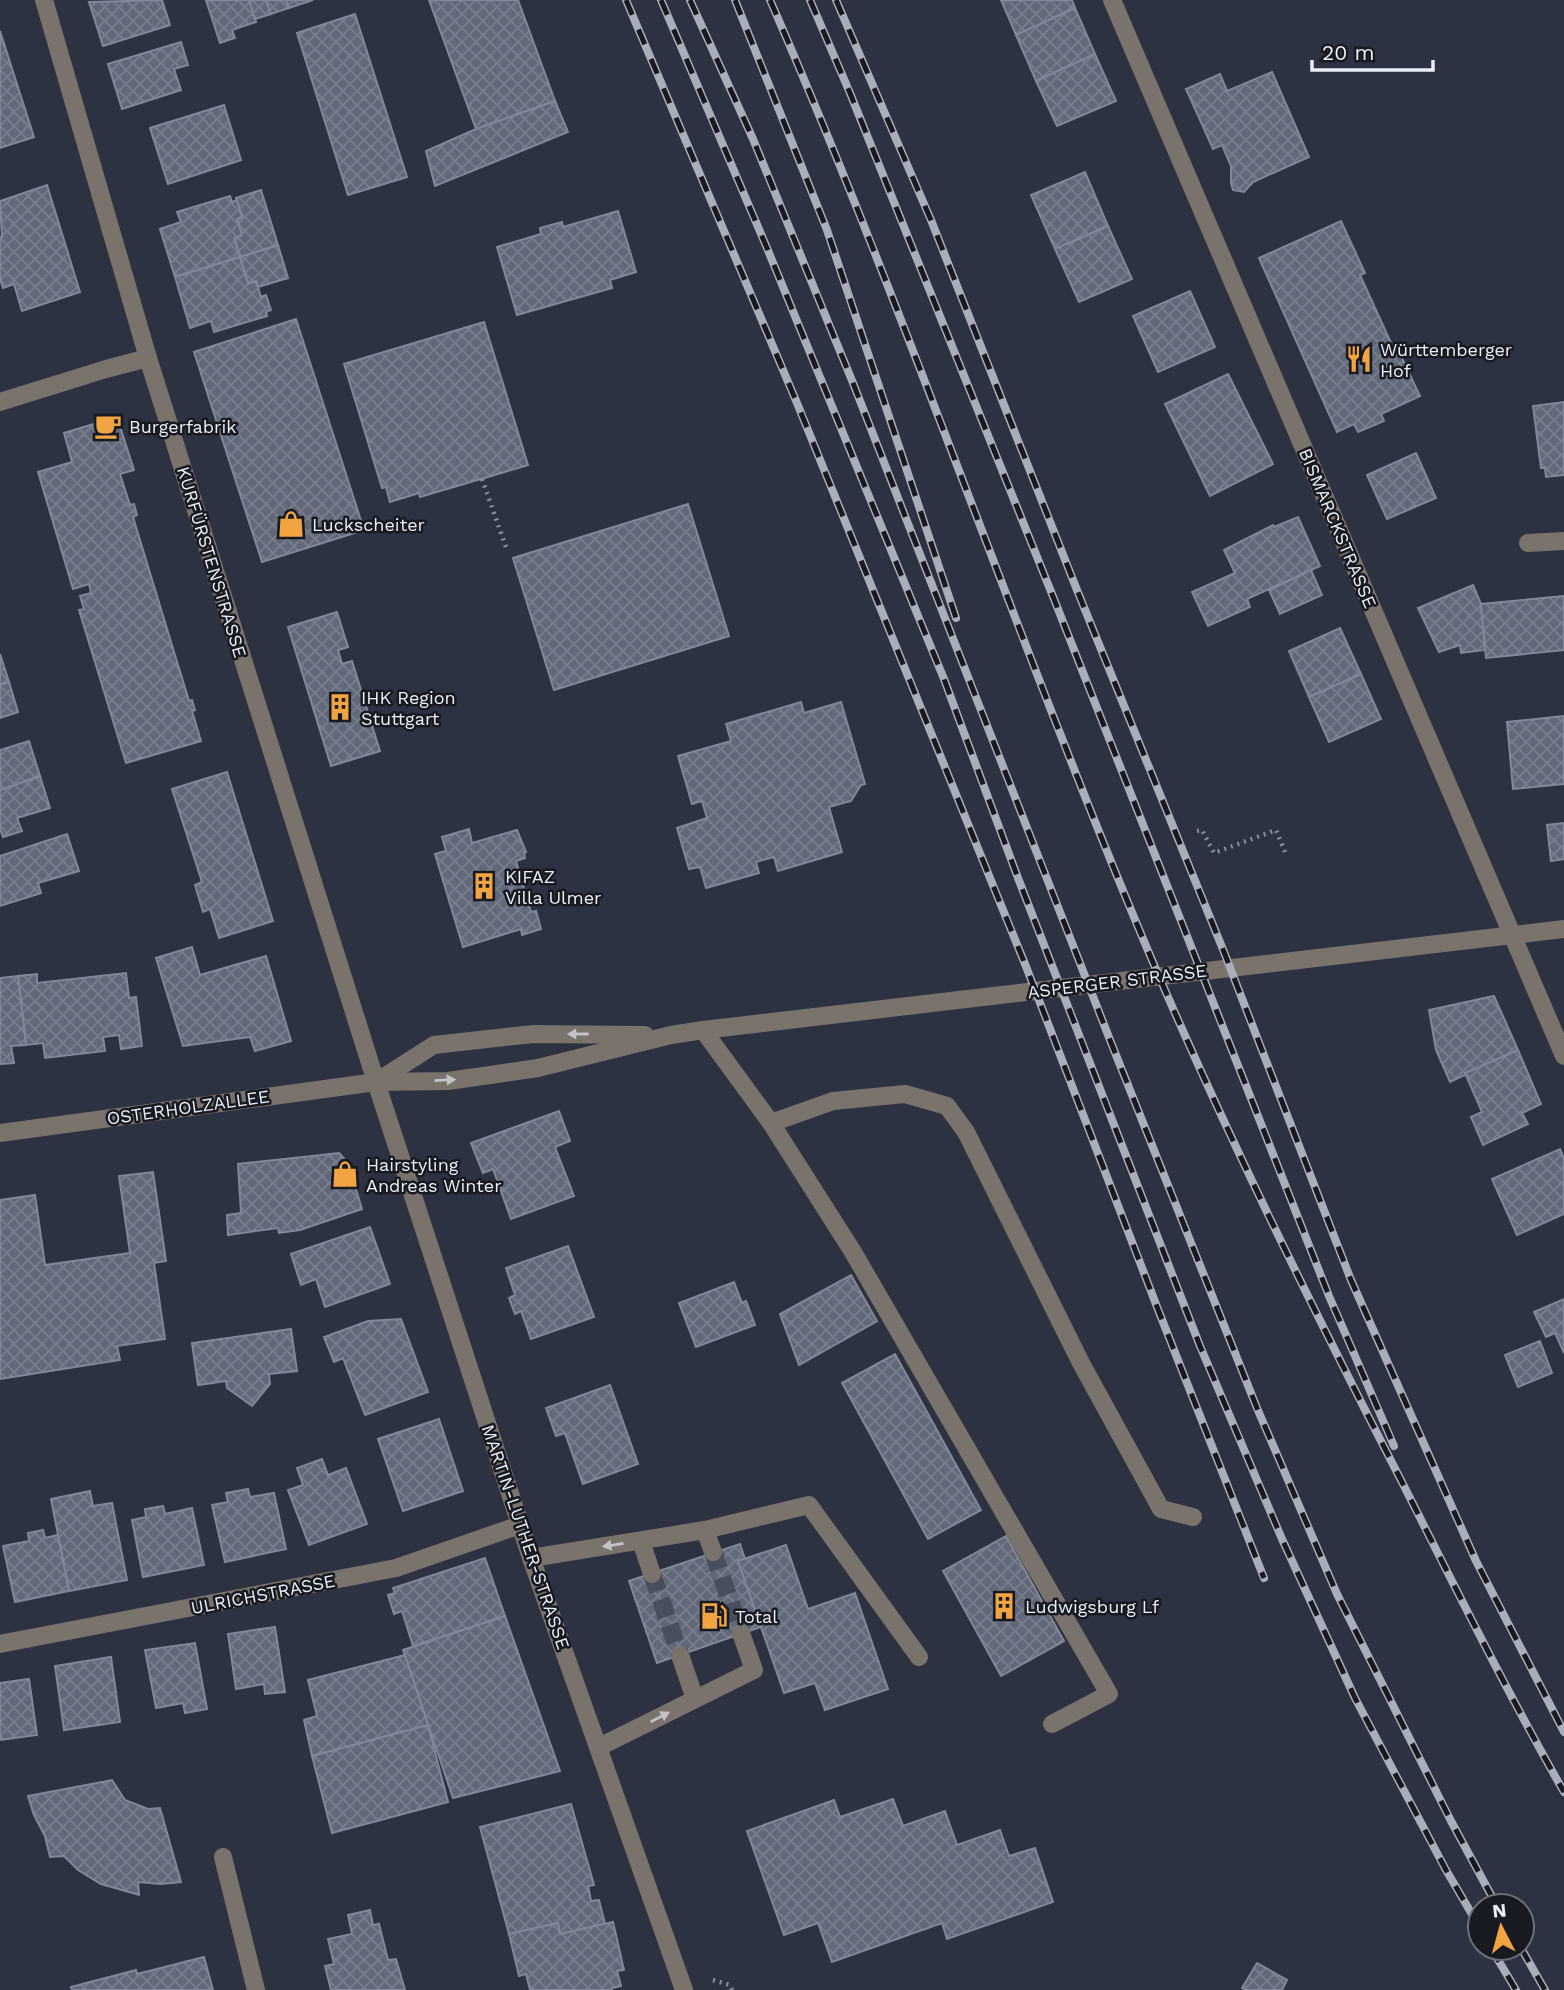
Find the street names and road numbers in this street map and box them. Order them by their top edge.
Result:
street label: BISMARCKSTRASSE [1295,445,1381,611]
street label: KURFÜRSTENSTRASSE [173,464,251,660]
street label: ASPERGER STRASSE [1026,960,1208,1002]
street label: OSTERHOLZALLEE [105,1085,271,1129]
street label: MARTIN-LUTHER-STRASSE [478,1422,574,1652]
street label: ULRICHSTRASSE [189,1570,337,1618]

